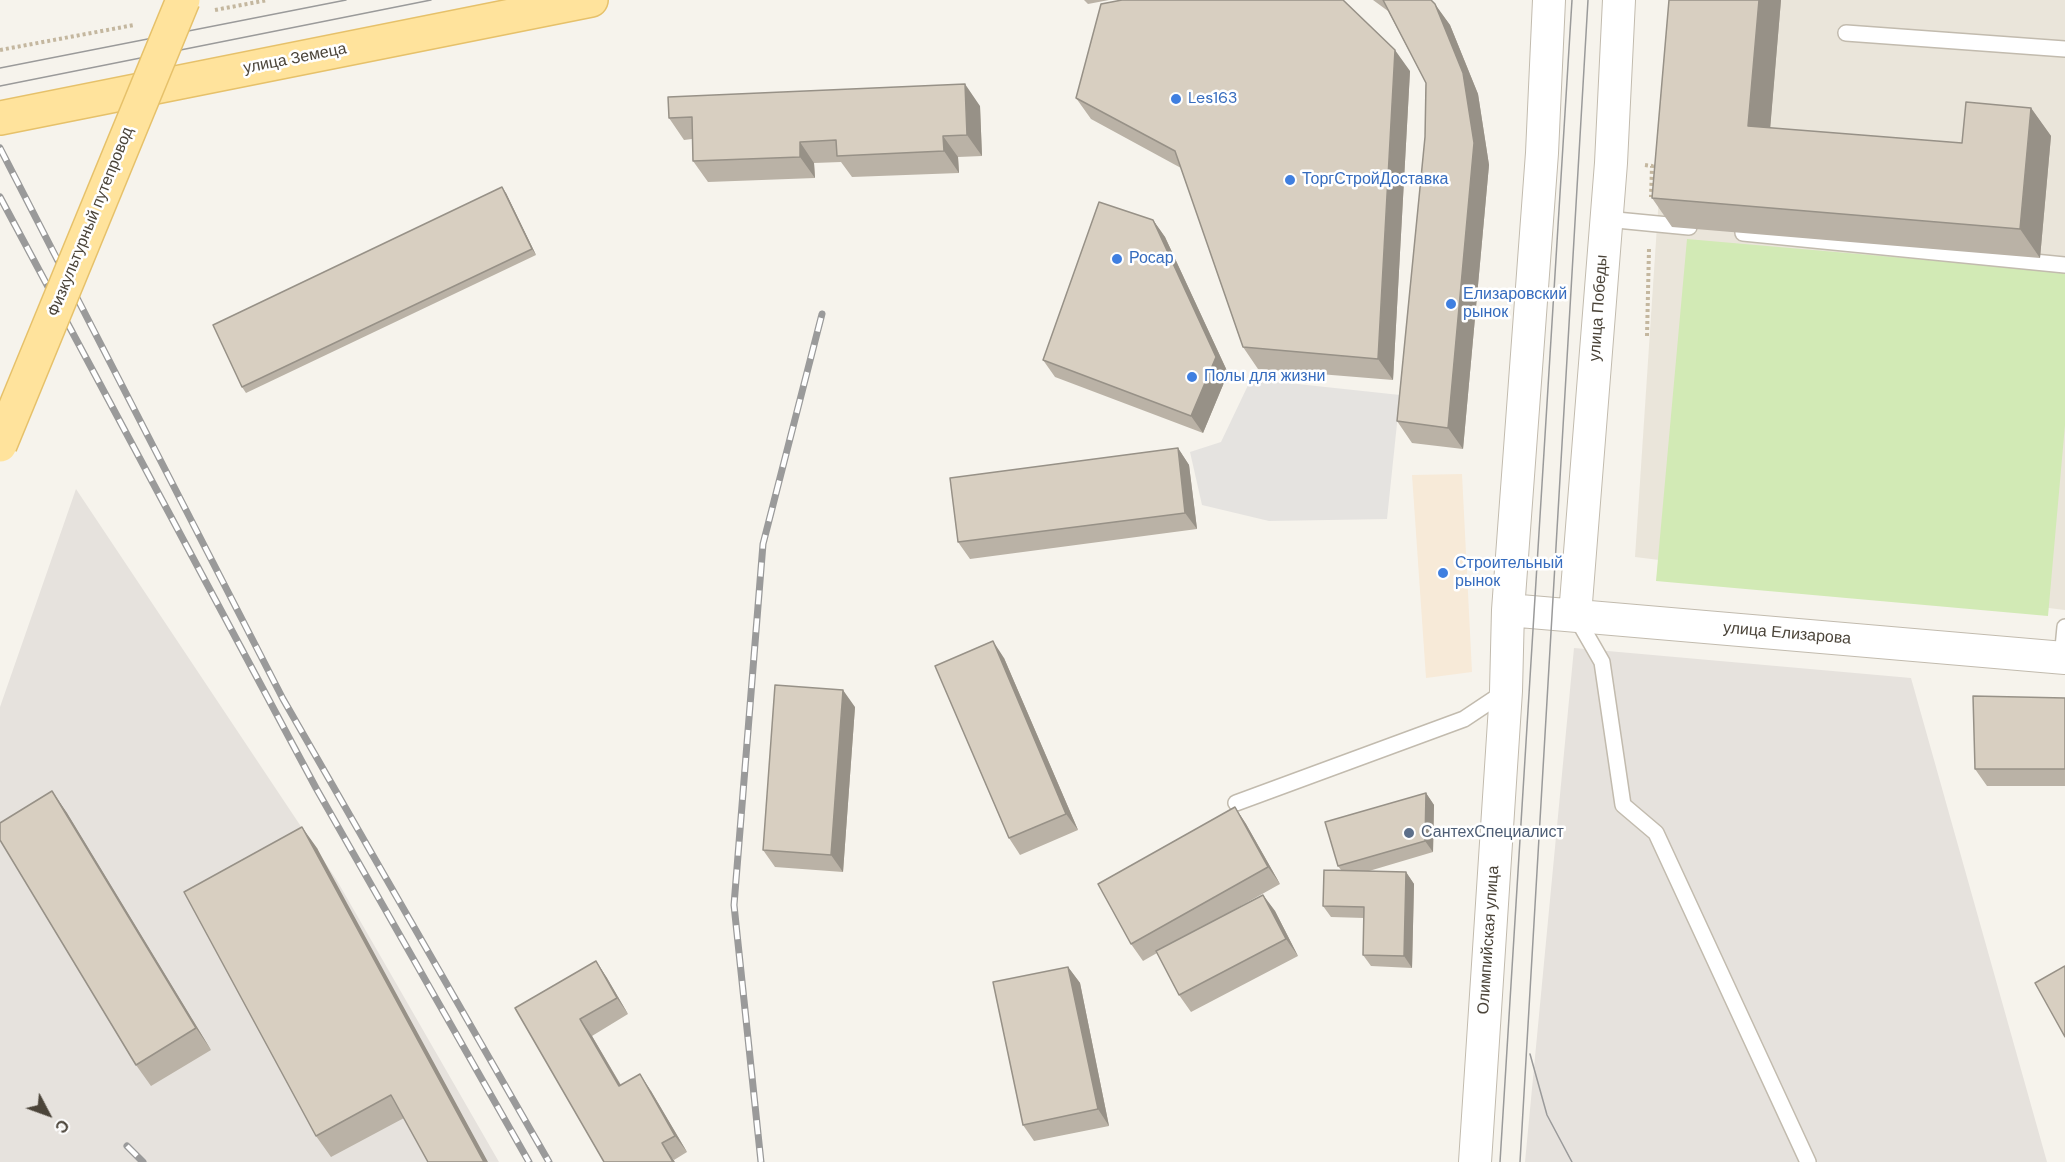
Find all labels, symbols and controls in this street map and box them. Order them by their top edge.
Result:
street label: улица Земеца [242,40,348,78]
place label: Les163 [1188,89,1237,109]
marker: Les163 [1169,92,1183,106]
street label: Физкультурный путепровод [44,124,138,320]
place label: ТоргСтройДоставка [1302,170,1448,190]
marker: ТоргСтройДоставка [1283,173,1297,187]
place label: Росар [1129,249,1174,269]
marker: Росар [1110,252,1124,266]
street label: улица Победы [1586,254,1612,362]
place label: Елизаровский рынок [1463,285,1567,323]
marker: Елизаровский рынок [1444,297,1458,311]
place label: Полы для жизни [1204,367,1325,387]
marker: Полы для жизни [1185,370,1199,384]
place label: Строительный рынок [1455,554,1563,592]
marker: Строительный рынок [1436,566,1450,580]
street label: улица Елизарова [1722,619,1852,649]
place label: СантехСпециалист [1421,823,1564,843]
marker: СантехСпециалист [1402,826,1416,840]
street label: Олимпийская улица [1474,865,1504,1015]
north arrow [18,1084,78,1144]
text: С [50,1115,74,1137]

